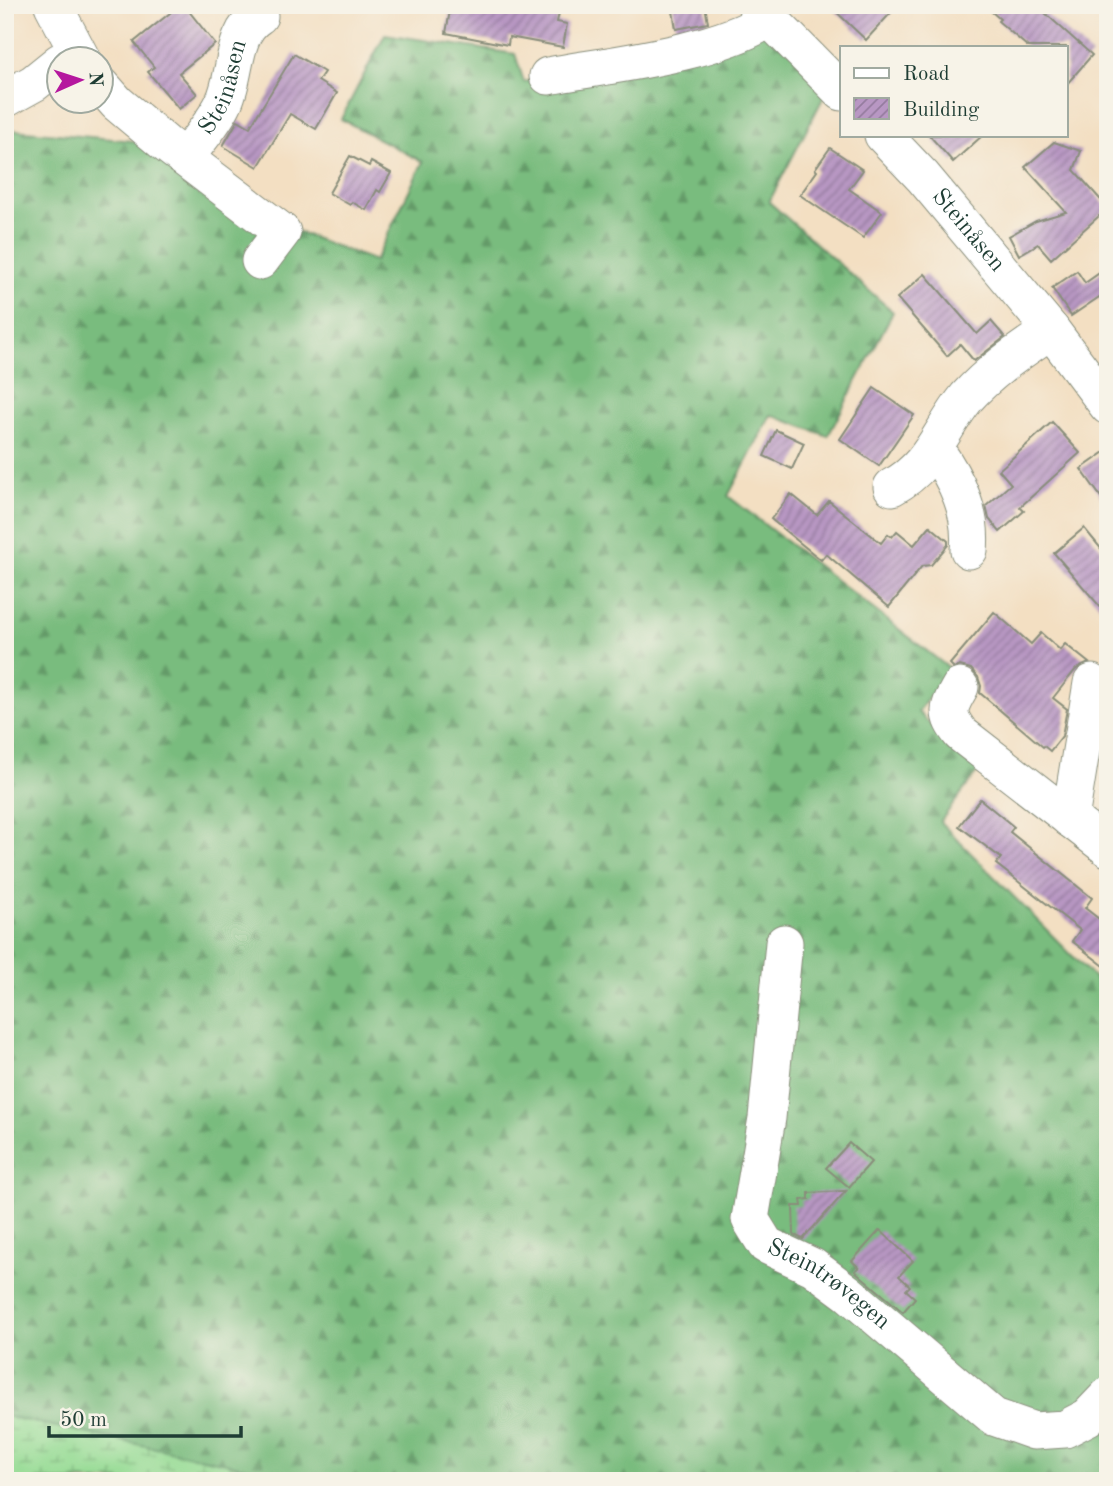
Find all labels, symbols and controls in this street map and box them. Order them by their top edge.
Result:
street label: Steinåsen [195,37,252,140]
north arrow [46,46,116,116]
legend [840,46,1068,136]
text: Road [903,64,950,85]
text: N [85,71,104,87]
text: Building [903,100,980,121]
street label: Steinåsen [927,185,1009,277]
street label: Steintrøvegen [763,1235,894,1335]
scale bar [49,1395,242,1439]
text: 50 m [60,1410,107,1431]

